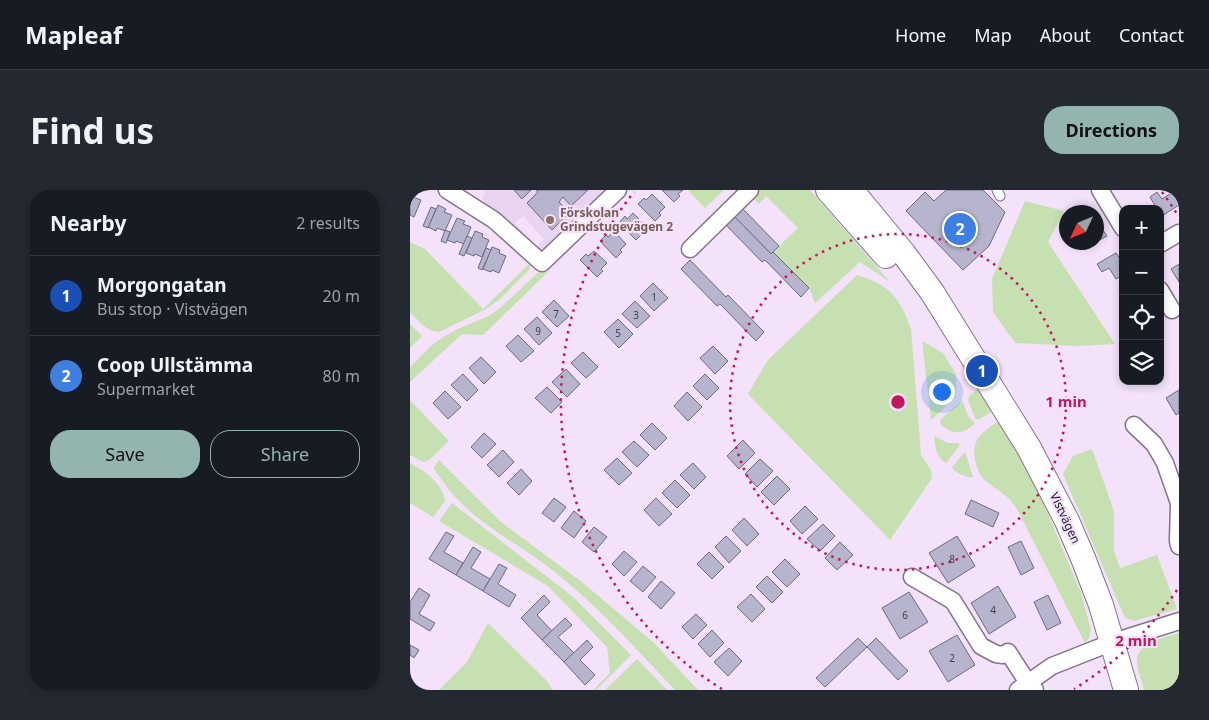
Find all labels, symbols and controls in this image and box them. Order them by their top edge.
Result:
text: Mapleaf [25,18,122,51]
text: Home [895,23,946,47]
text: Map [974,23,1012,47]
text: About [1040,23,1091,47]
text: Contact [1119,23,1184,47]
button: Directions [1044,106,1179,154]
text: Find us [30,107,154,154]
place label: Förskolan Grindstugevägen 2 [560,204,673,235]
north arrow [1059,205,1104,250]
map controls [1119,205,1164,385]
button: + [1119,205,1164,250]
text: Nearby [50,209,126,237]
pin: 2 [944,210,976,248]
text: 2 results [296,212,360,234]
marker: Förskolan Grindstugevägen 2 [544,214,556,226]
button: − [1119,250,1164,295]
text: Morgongatan [97,272,227,298]
text: 1 [61,285,71,307]
text: 20 m [323,285,360,307]
house number: 1 [651,290,657,304]
button: locate [1119,295,1164,340]
text: Bus stop · Vistvägen [97,298,248,320]
house number: 7 [553,307,559,321]
house number: 3 [633,308,639,322]
house number: 9 [535,324,541,338]
house number: 5 [615,326,621,340]
button: layers [1119,340,1164,385]
text: Coop Ullstämma [97,352,253,378]
pin: 1 [966,352,998,390]
text: 2 [61,365,71,387]
text: 80 m [323,365,360,387]
text: Supermarket [97,378,195,400]
your location [929,379,955,405]
text: 1 min [1045,391,1087,411]
centre of rings [889,393,907,411]
button: Save [50,430,200,478]
button: Share [210,430,360,478]
street label: Vistvägen [1046,489,1085,546]
house number: 8 [949,552,955,566]
house number: 4 [990,603,996,617]
house number: 6 [902,608,908,622]
text: 2 min [1115,630,1157,650]
house number: 2 [949,651,955,665]

